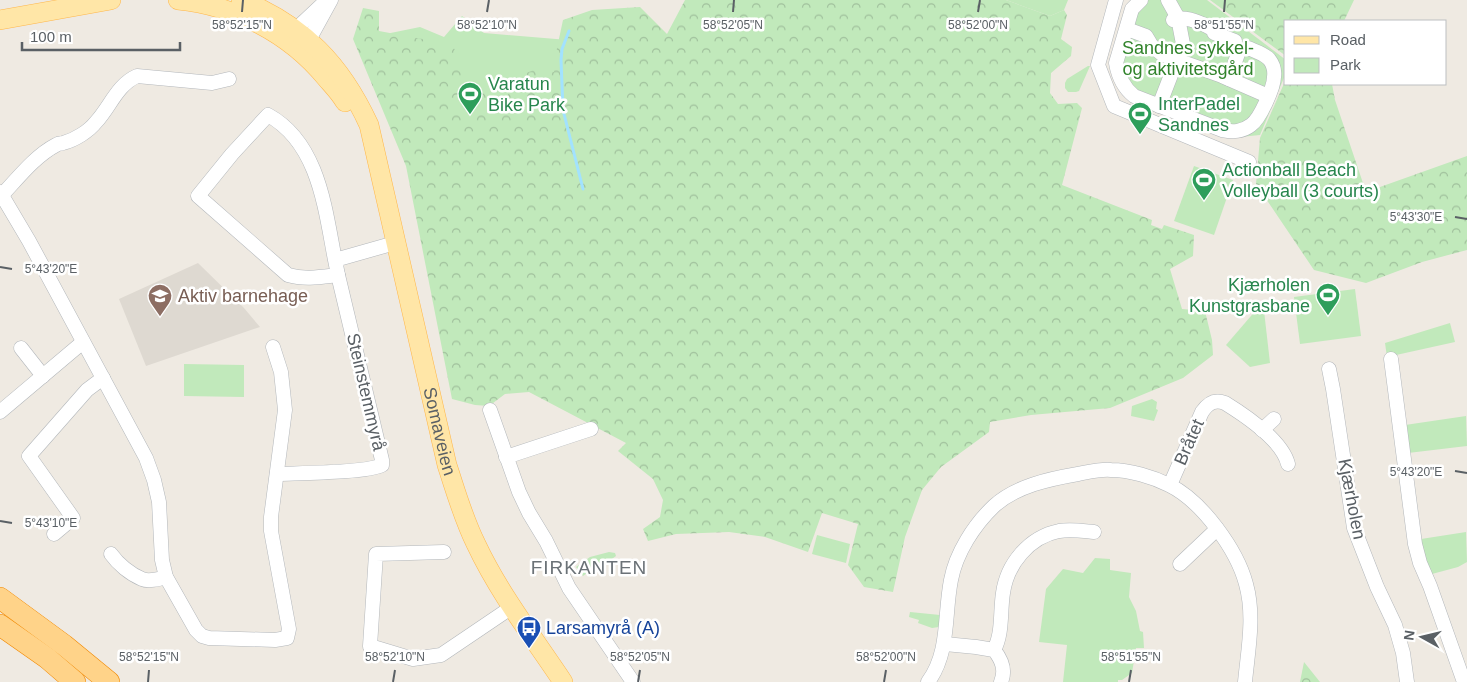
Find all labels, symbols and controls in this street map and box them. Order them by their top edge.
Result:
text: 58°52'15"N [212,18,272,32]
text: 58°52'10"N [457,18,517,32]
text: 58°52'05"N [703,18,763,32]
text: 58°52'00"N [948,18,1008,32]
text: 58°51'55"N [1194,18,1254,32]
scale bar [22,20,180,52]
legend [1284,20,1447,85]
text: 100 m [30,28,72,45]
text: Road [1330,31,1366,48]
park label: Sandnes sykkel- og aktivitetsgård [1122,38,1254,79]
text: Park [1330,56,1361,73]
place label: Varatun Bike Park [488,74,566,115]
sports icon: Varatun Bike Park [457,81,483,115]
place label: InterPadel Sandnes [1158,94,1240,135]
sports icon: InterPadel Sandnes [1127,101,1153,135]
place label: Actionball Beach Volleyball (3 courts) [1222,160,1379,201]
sports icon: Actionball Beach Volleyball (3 courts) [1191,167,1217,201]
text: 5°43'30"E [1390,210,1442,224]
text: 5°43'20"E [25,262,77,276]
place label: Kjærholen Kunstgrasbane [1189,275,1310,316]
sports icon: Kjærholen Kunstgrasbane [1315,282,1341,316]
school or university icon: Aktiv barnehage [147,283,173,317]
place label: Aktiv barnehage [178,286,308,306]
street label: Steinstemmyrå [343,331,389,454]
street label: Somaveien [419,385,460,478]
street label: Bråtet [1170,416,1208,468]
street label: Kjærholen [1334,457,1370,541]
text: 5°43'20"E [1390,465,1442,479]
text: 5°43'10"E [25,516,77,530]
district label: FIRKANTEN [531,557,647,578]
north arrow [1397,612,1447,662]
bus stop icon: Larsamyrå (A) [516,615,542,649]
place label: Larsamyrå (A) [546,618,660,638]
text: N [1400,629,1418,641]
text: 58°52'15"N [119,650,179,664]
text: 58°52'10"N [365,650,425,664]
text: 58°52'05"N [610,650,670,664]
text: 58°52'00"N [856,650,916,664]
text: 58°51'55"N [1101,650,1161,664]

